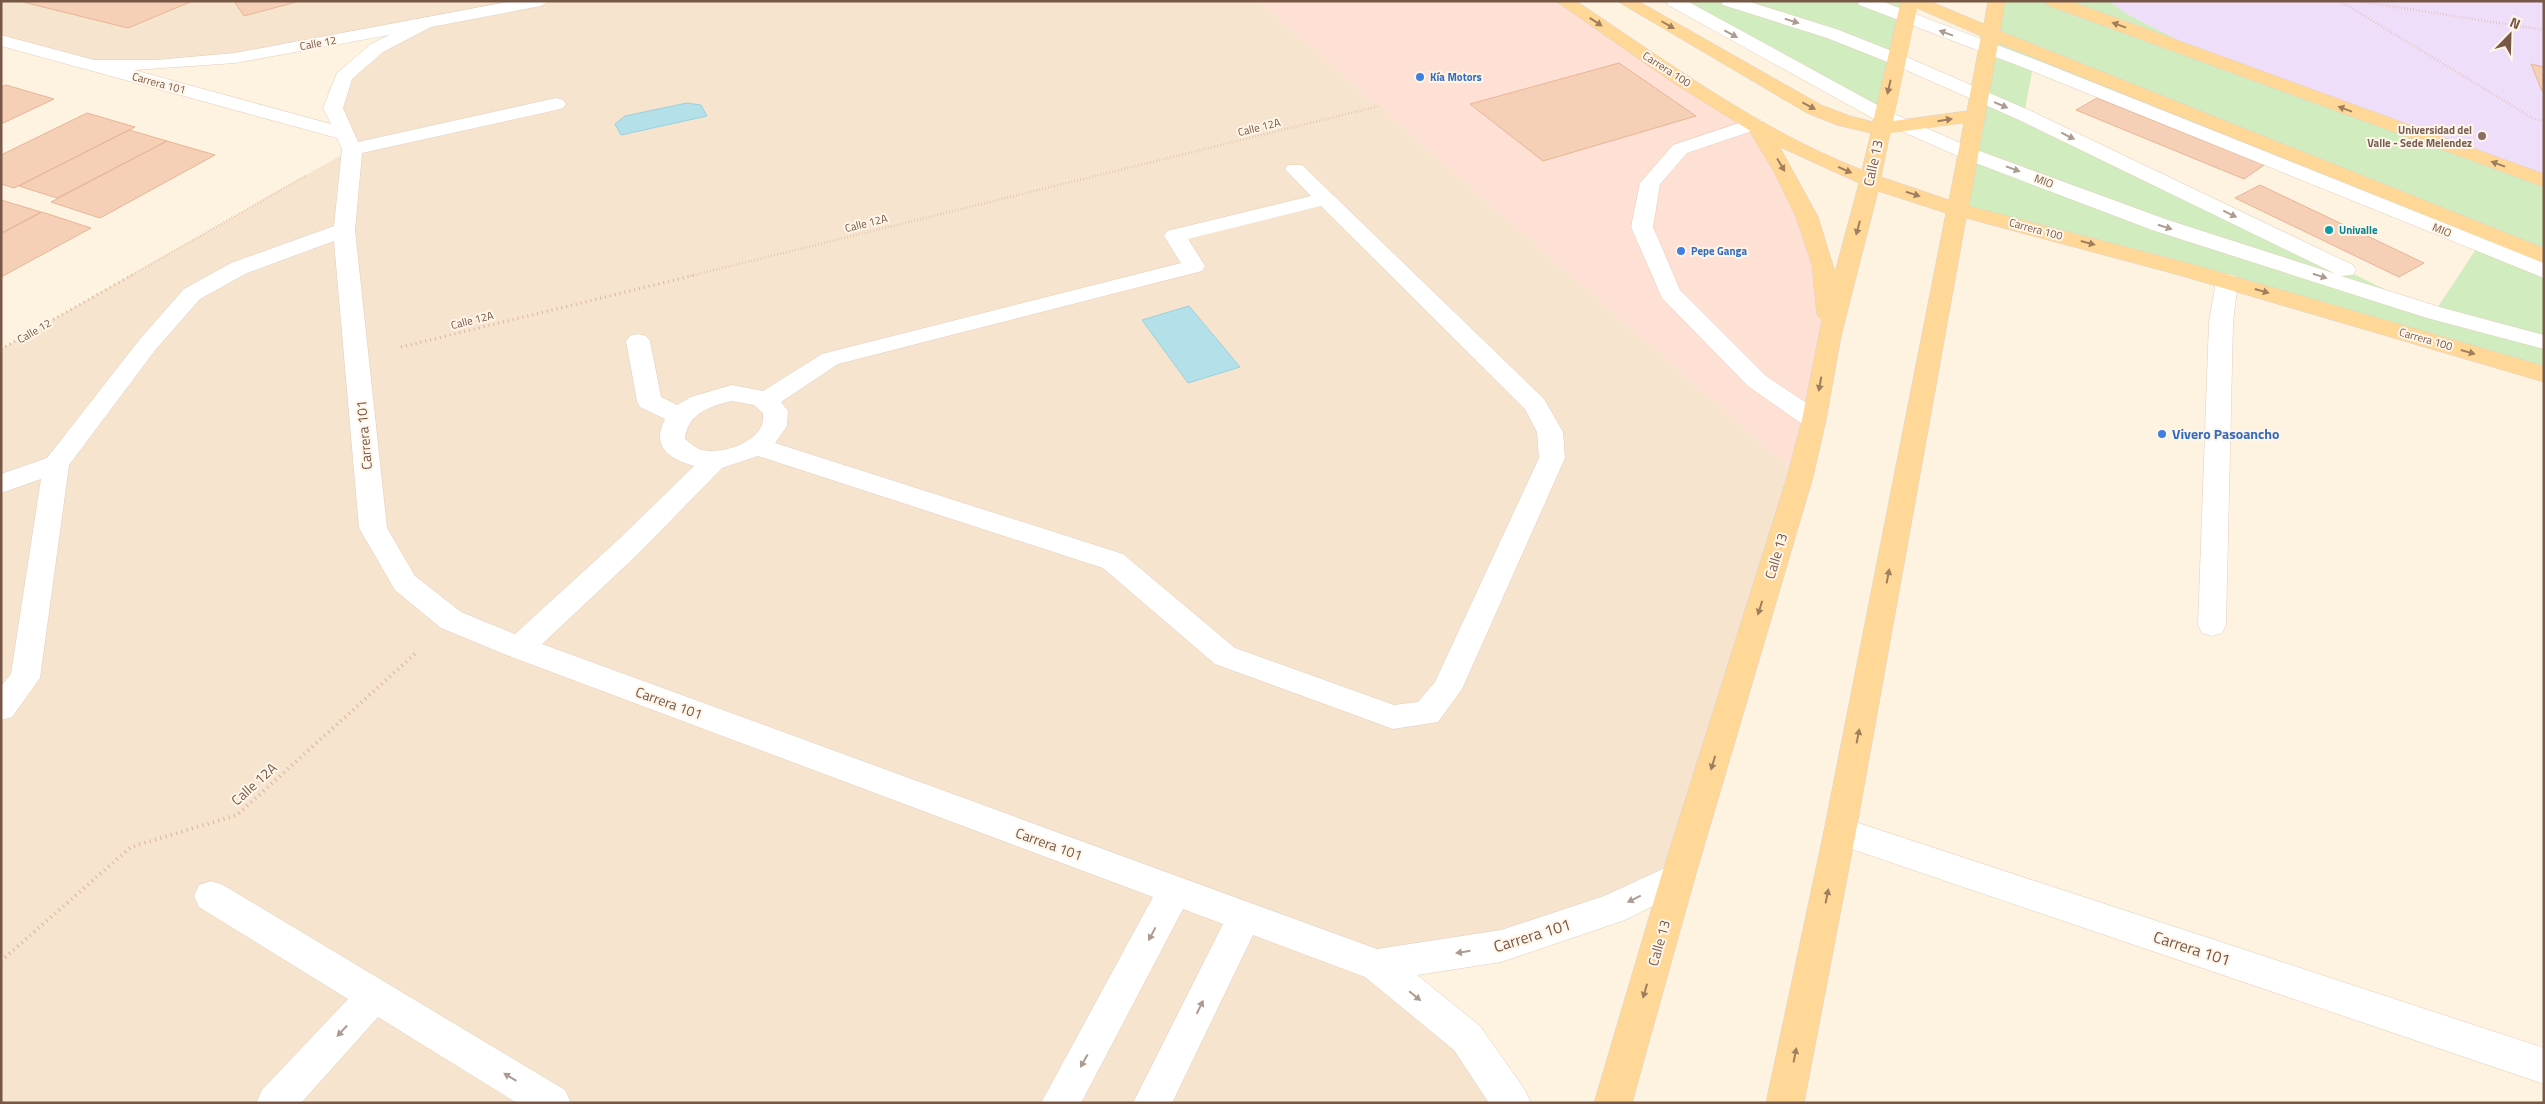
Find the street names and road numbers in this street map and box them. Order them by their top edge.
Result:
street label: Calle 12 [298,32,338,54]
street label: Carrera 100 [1640,47,1694,91]
street label: Carrera 101 [130,68,188,98]
street label: Calle 12A [1236,114,1282,140]
street label: Calle 13 [1857,138,1888,188]
street label: MIO [2032,170,2056,192]
street label: Calle 12A [843,210,889,236]
street label: Carrera 100 [2007,214,2065,244]
street label: MIO [2430,219,2454,241]
street label: Calle 12A [449,307,495,333]
street label: Calle 12 [14,315,54,347]
street label: Carrera 100 [2397,324,2455,354]
street label: Carrera 101 [350,399,377,471]
street label: Calle 13 [1759,530,1792,581]
street label: Carrera 101 [633,681,706,724]
street label: Calle 12A [226,757,282,810]
street label: Carrera 101 [1013,822,1086,865]
street label: Carrera 101 [1490,912,1574,958]
street label: Calle 13 [1642,917,1675,968]
street label: Carrera 101 [2150,924,2234,972]

